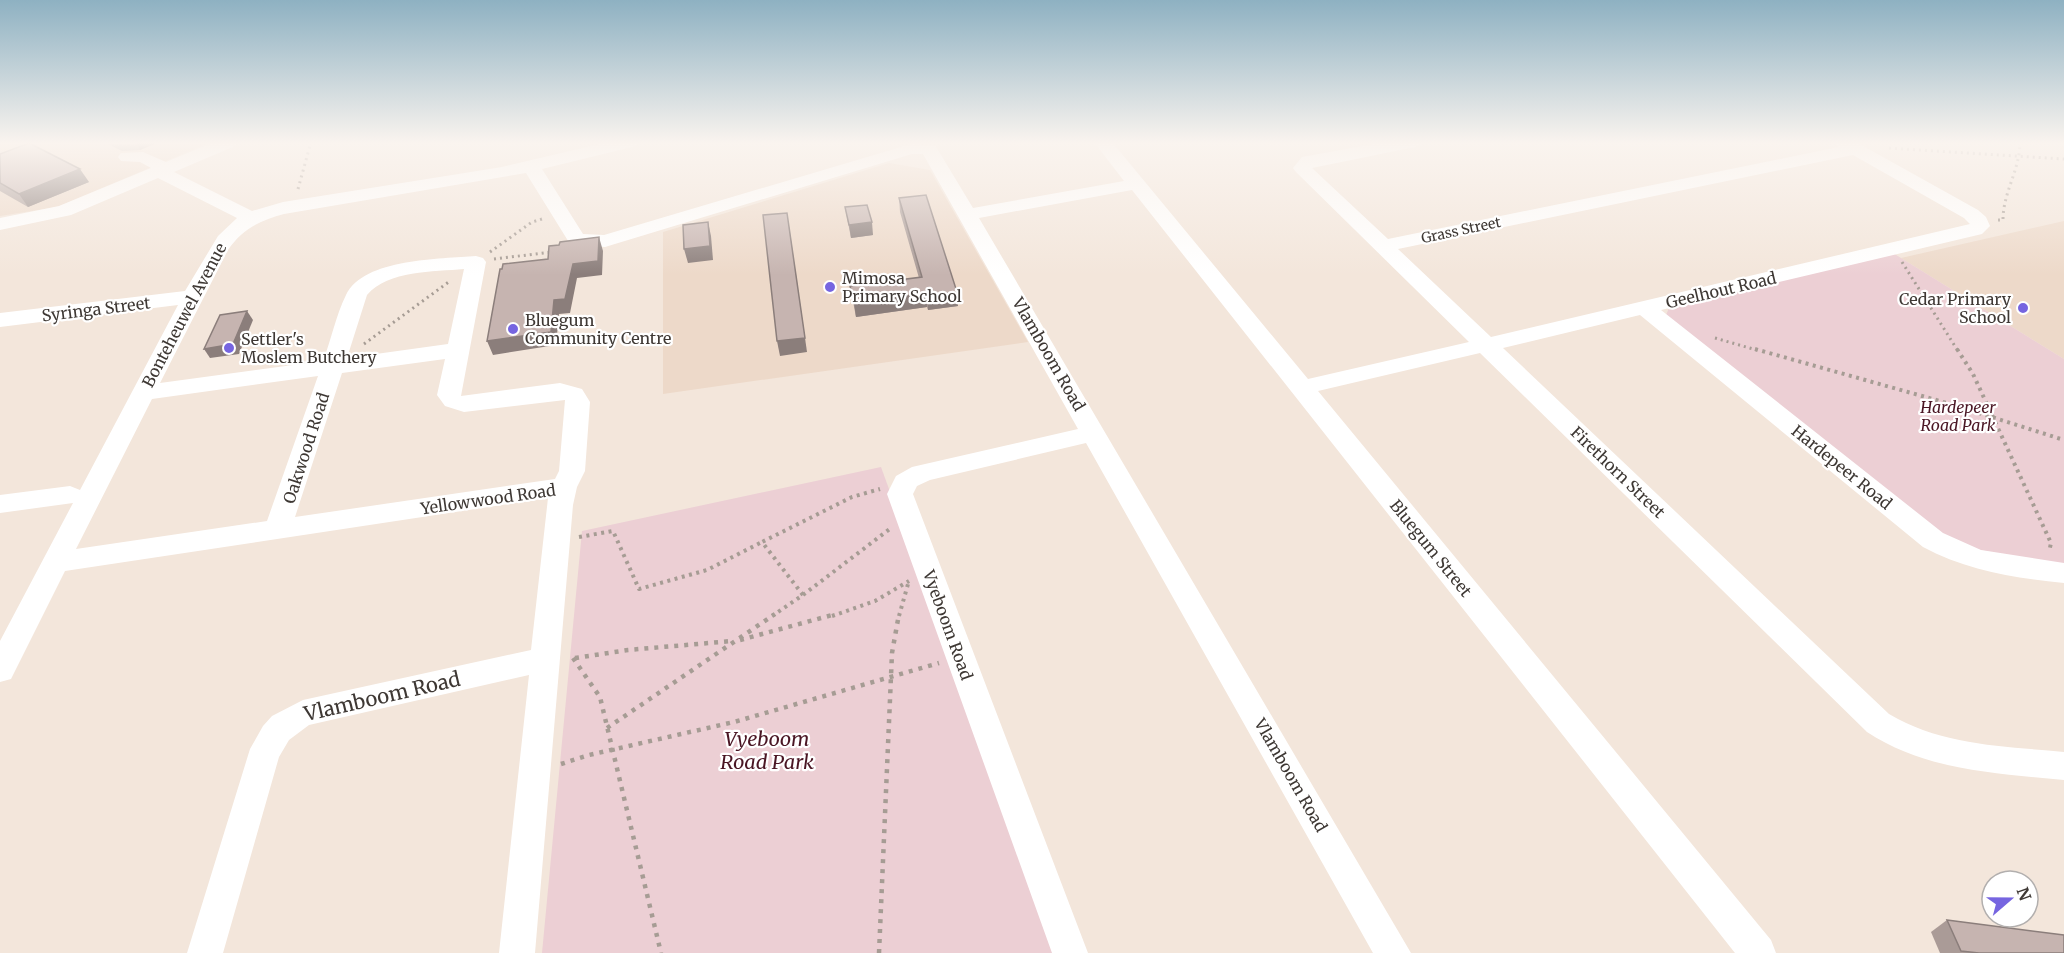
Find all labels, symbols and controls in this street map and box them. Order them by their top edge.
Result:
street label: Grass Street [1420,213,1503,247]
street label: Bonteheuwel Avenue [138,239,230,391]
place label: Mimosa Primary School [842,268,962,306]
street label: Geelhout Road [1664,268,1778,312]
marker: Mimosa Primary School [823,280,837,294]
place label: Cedar Primary School [1899,289,2012,327]
street label: Syringa Street [41,292,152,326]
street label: Vlamboom Road [1008,293,1090,415]
marker: Cedar Primary School [2016,301,2030,315]
place label: Bluegum Community Centre [525,310,671,348]
marker: Bluegum Community Centre [506,322,520,336]
place label: Settler's Moslem Butchery [241,329,377,367]
marker: Settler's Moslem Butchery [222,341,236,355]
street label: Oakwood Road [279,390,333,506]
park label: Hardepeer Road Park [1919,397,1996,435]
street label: Hardepeer Road [1788,420,1896,514]
street label: Firethorn Street [1567,422,1670,523]
street label: Yellowwood Road [418,480,557,519]
street label: Bluegum Street [1386,495,1477,601]
street label: Vyeboom Road [919,566,977,683]
street label: Vlamboom Road [300,666,463,726]
street label: Vlamboom Road [1250,714,1332,836]
park label: Vyeboom Road Park [720,726,814,774]
north arrow [1980,869,2040,929]
text: N [2013,885,2036,904]

